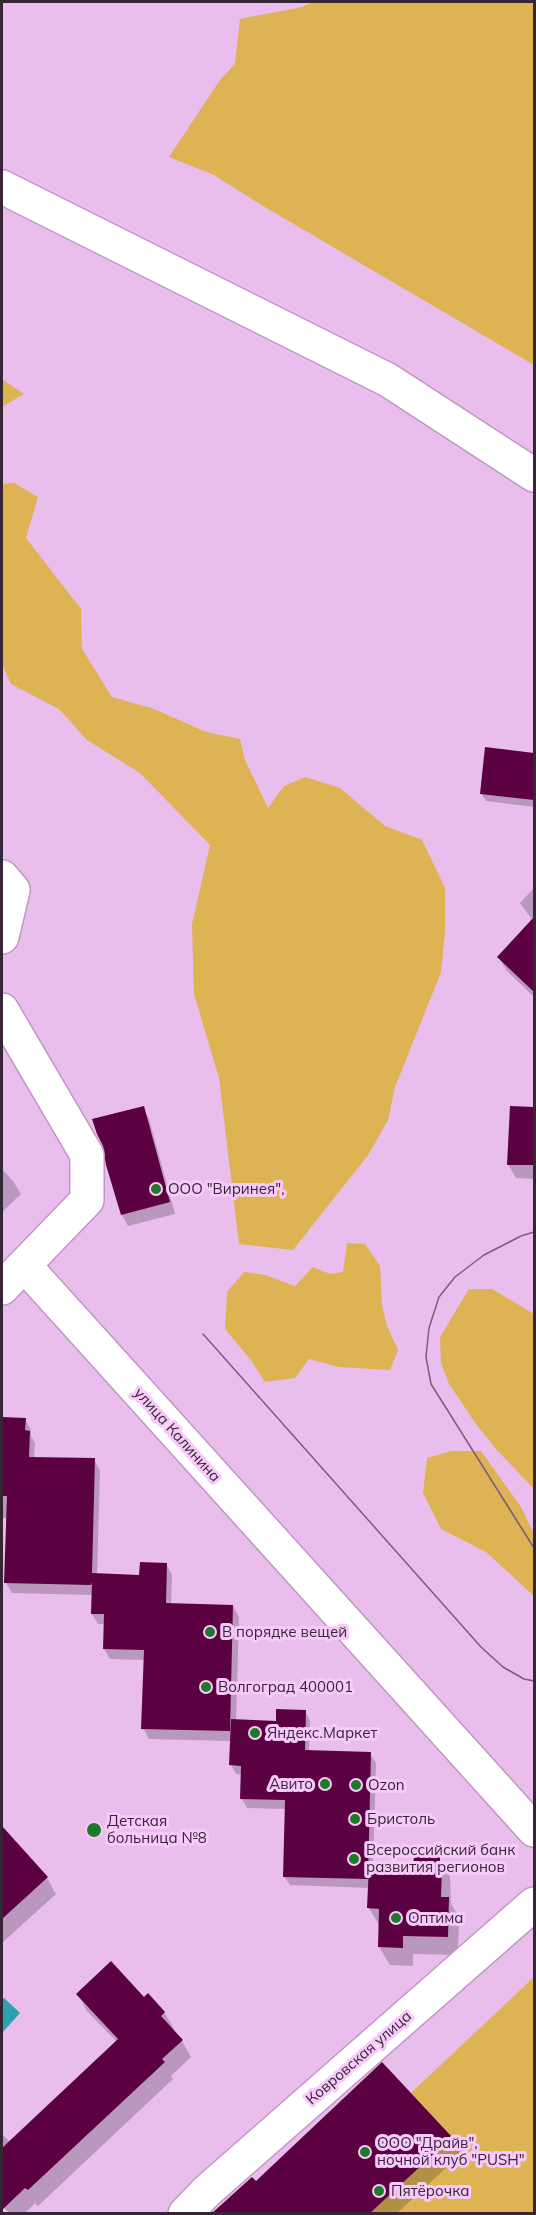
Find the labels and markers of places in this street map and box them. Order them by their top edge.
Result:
place label: ООО "Виринея", [168,1180,285,1198]
marker: ООО "Виринея", [149,1182,163,1196]
place label: В порядке вещей [222,1623,347,1641]
marker: В порядке вещей [203,1625,217,1639]
place label: Волгоград 400001 [218,1678,353,1696]
marker: Волгоград 400001 [199,1680,213,1694]
place label: Яндекс.Маркет [267,1724,377,1742]
marker: Яндекс.Маркет [248,1726,262,1740]
place label: Авито [269,1775,313,1793]
place label: Ozon [368,1776,405,1794]
marker: Авито [318,1777,332,1791]
marker: Ozon [349,1778,363,1792]
place label: Бристоль [367,1810,435,1828]
place label: Детская больница №8 [107,1812,207,1847]
marker: Бристоль [348,1812,362,1826]
marker: Детская больница №8 [85,1821,103,1839]
place label: Всероссийский банк развития регионов [366,1841,515,1876]
marker: Всероссийский банк развития регионов [347,1852,361,1866]
place label: Оптима [408,1909,463,1927]
marker: Оптима [389,1911,403,1925]
place label: ООО "Драйв", ночной клуб "PUSH" [377,2134,525,2169]
marker: ООО "Драйв", ночной клуб "PUSH" [358,2145,372,2159]
place label: Пятёрочка [391,2182,469,2200]
marker: Пятёрочка [372,2184,386,2198]

